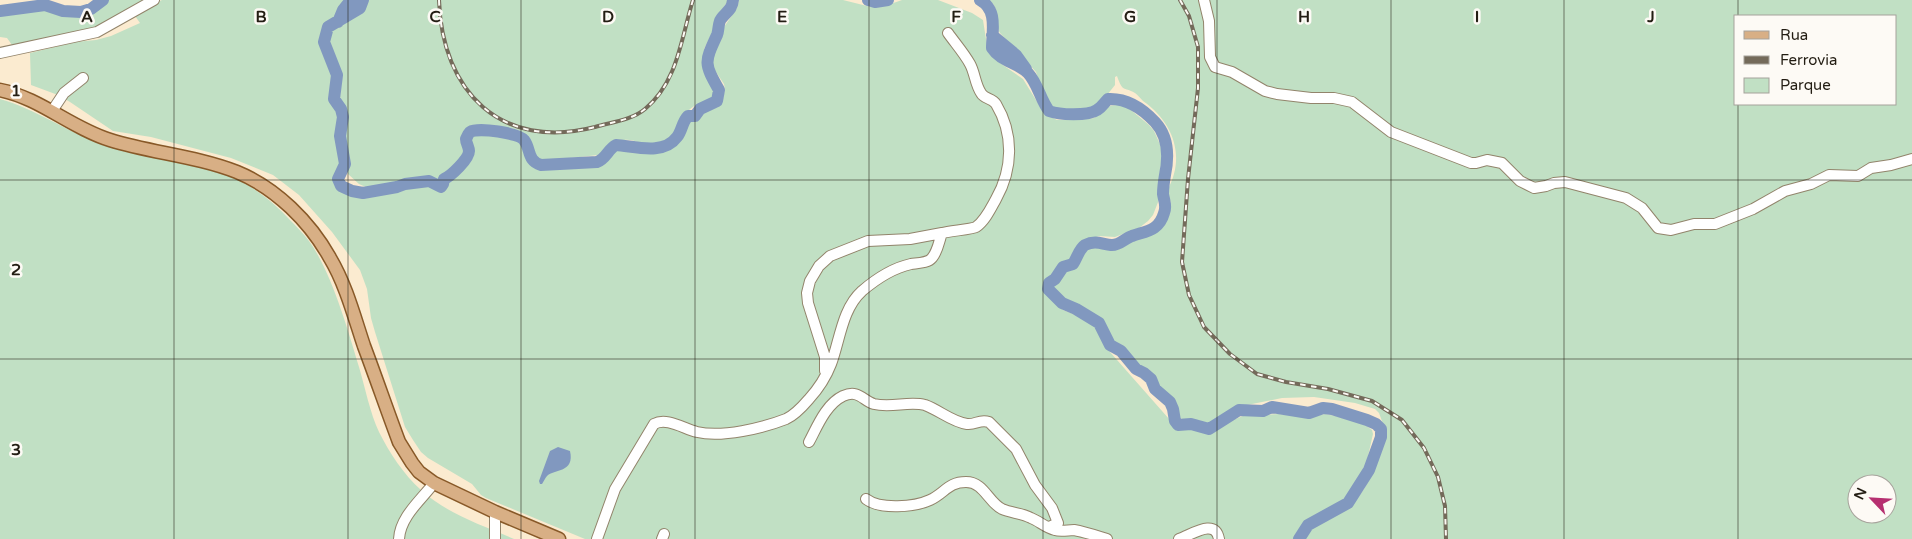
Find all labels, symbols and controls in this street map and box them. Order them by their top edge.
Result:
text: A [81,7,93,27]
text: B [255,7,267,27]
text: C [429,7,441,27]
text: D [602,7,614,27]
text: E [777,7,787,27]
text: F [951,7,961,27]
text: G [1124,7,1136,27]
text: H [1298,7,1310,27]
text: I [1475,7,1479,27]
text: J [1646,7,1655,27]
legend [1734,15,1897,105]
text: Rua [1780,26,1808,44]
text: Ferrovia [1780,51,1837,69]
text: Parque [1780,76,1831,94]
text: 1 [11,81,21,101]
text: 2 [11,260,21,280]
text: 3 [11,440,21,460]
north arrow [1847,474,1897,524]
text: N [1851,485,1871,502]

